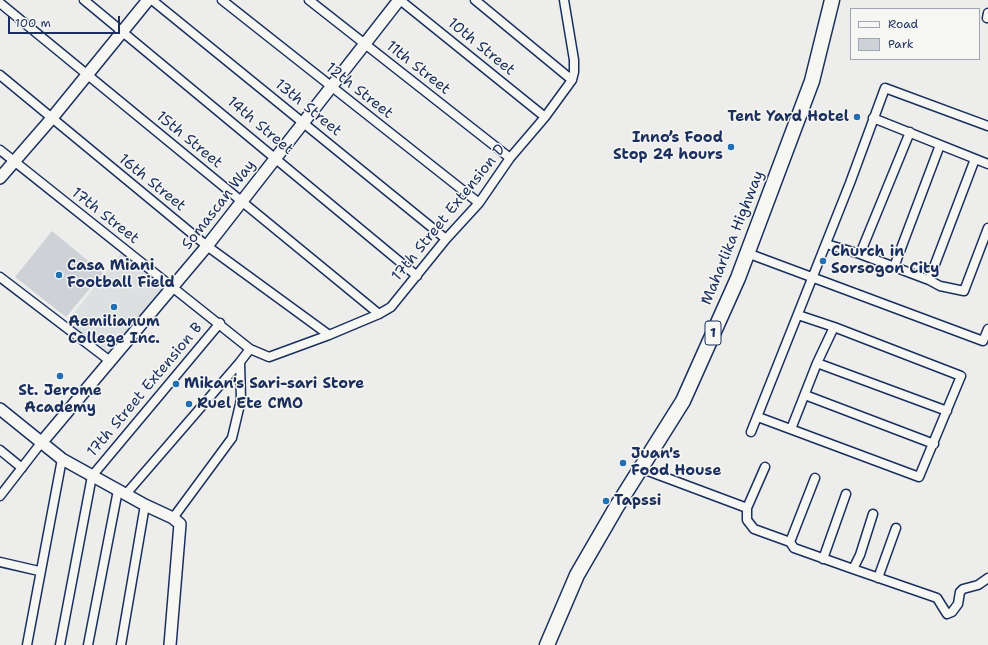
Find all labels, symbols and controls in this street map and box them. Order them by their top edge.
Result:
scale bar [10,8,122,34]
legend [850,8,980,60]
street label: 10th Street [444,14,518,80]
text: 100 m [15,15,51,31]
text: Road [888,16,918,32]
text: Park [888,36,914,52]
street label: 11th Street [382,37,454,99]
street label: 12th Street [322,59,396,123]
street label: 13th Street [271,76,345,140]
street label: 14th Street [223,93,297,159]
street label: 15th Street [152,108,226,172]
place label: Tent Yard Hotel [727,108,849,126]
marker: Tent Yard Hotel [852,112,862,122]
place label: Inno’s Food Stop 24 hours [613,129,723,164]
street label: 17th Street Extension D [388,141,510,285]
marker: Inno’s Food Stop 24 hours [726,142,736,152]
street label: 16th Street [115,151,189,215]
street label: Somascan Way [178,157,260,253]
street label: Maharlika Highway [698,168,768,308]
street label: 17th Street [68,184,142,248]
place label: Church in Sorsogon City [831,243,939,278]
marker: Church in Sorsogon City [818,256,828,266]
place label: Casa Miani Football Field [67,257,175,292]
marker: Casa Miani Football Field [54,270,64,280]
marker: Aemilianum College Inc. [109,302,119,312]
place label: Aemilianum College Inc. [68,313,160,348]
street label: 17th Street Extension B [84,319,206,461]
road number: 1 [705,321,721,345]
marker: St. Jerome Academy [55,371,65,381]
place label: Mikan's Sari-sari Store [184,375,364,393]
marker: Mikan's Sari-sari Store [171,379,181,389]
place label: St. Jerome Academy [18,382,102,417]
place label: Ruel Ete CMO [197,395,303,413]
marker: Ruel Ete CMO [184,399,194,409]
place label: Juan's Food House [631,445,721,480]
marker: Juan's Food House [618,458,628,468]
place label: Tapssi [614,492,661,510]
marker: Tapssi [601,496,611,506]

